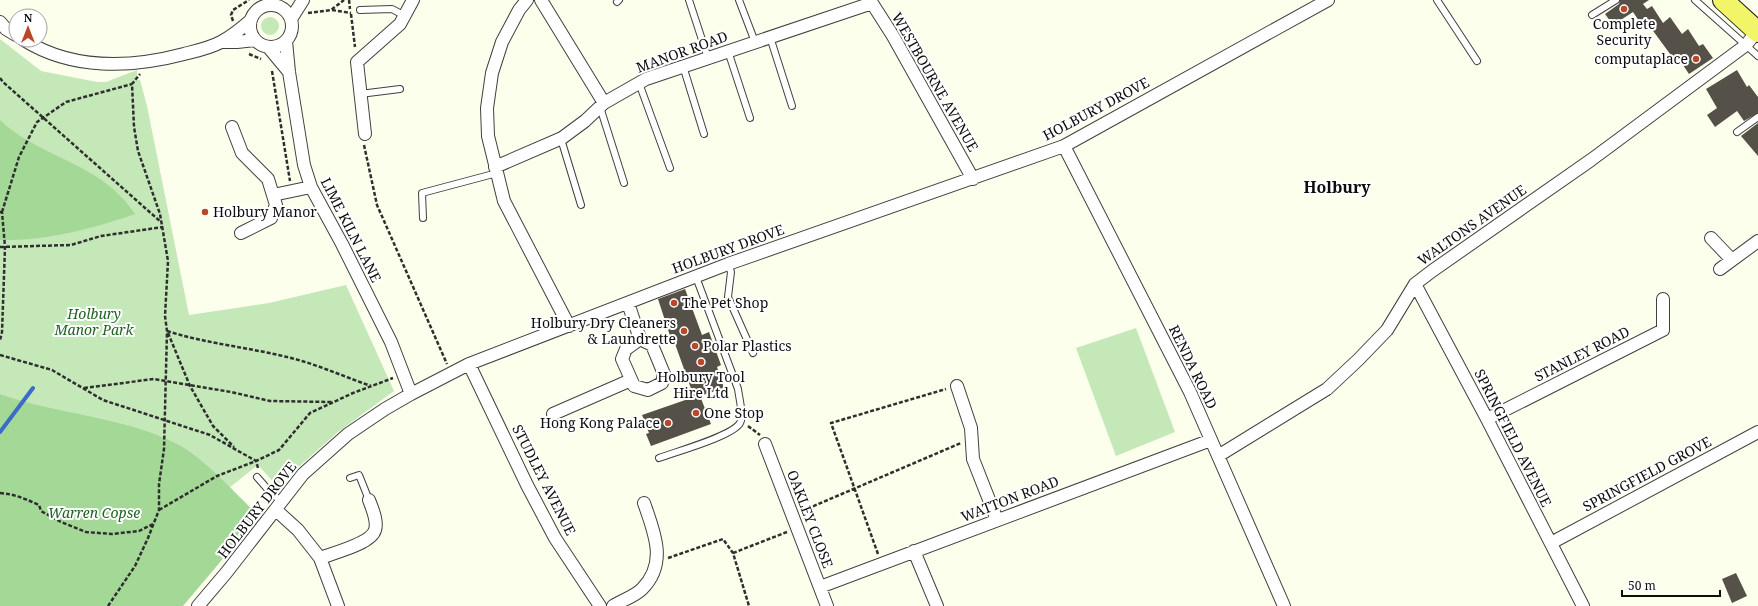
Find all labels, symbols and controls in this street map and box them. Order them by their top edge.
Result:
marker: Complete Security [1619,4,1629,14]
north arrow [8,8,48,48]
street label: WESTBOURNE AVENUE [888,9,983,155]
text: N [24,10,33,25]
place label: Complete Security [1593,14,1655,49]
street label: MANOR ROAD [633,26,730,77]
place label: computaplace [1594,49,1688,68]
marker: computaplace [1691,54,1701,64]
street label: HOLBURY DROVE [1039,72,1153,145]
street label: LIME KILN LANE [317,174,386,286]
district label: Holbury [1303,176,1371,198]
street label: WALTONS AVENUE [1414,180,1530,269]
place label: Holbury Manor [213,202,317,221]
marker: Holbury Manor [200,207,210,217]
street label: HOLBURY DROVE [669,219,787,278]
place label: The Pet Shop [682,293,768,312]
marker: The Pet Shop [669,298,679,308]
park label: Holbury Manor Park [53,304,135,339]
place label: Holbury Dry Cleaners & Laundrette [531,313,676,348]
street label: STANLEY ROAD [1531,321,1633,386]
street label: RENDA ROAD [1165,322,1222,412]
marker: Holbury Dry Cleaners & Laundrette [679,326,689,336]
place label: Polar Plastics [703,336,792,355]
marker: Polar Plastics [690,341,700,351]
marker: Holbury Tool Hire Ltd [696,357,706,367]
street label: SPRINGFIELD AVENUE [1470,366,1557,510]
place label: Holbury Tool Hire Ltd [657,367,745,402]
place label: One Stop [704,403,764,422]
marker: One Stop [691,408,701,418]
place label: Hong Kong Palace [540,413,660,432]
marker: Hong Kong Palace [663,418,673,428]
street label: STUDLEY AVENUE [508,421,581,539]
street label: SPRINGFIELD GROVE [1579,431,1715,515]
street label: HOLBURY DROVE [213,457,301,562]
street label: OAKLEY CLOSE [783,467,838,571]
street label: WATTON ROAD [958,471,1061,526]
park label: Warren Copse [48,503,140,522]
scale bar [1622,572,1720,598]
text: 50 m [1628,577,1656,594]

